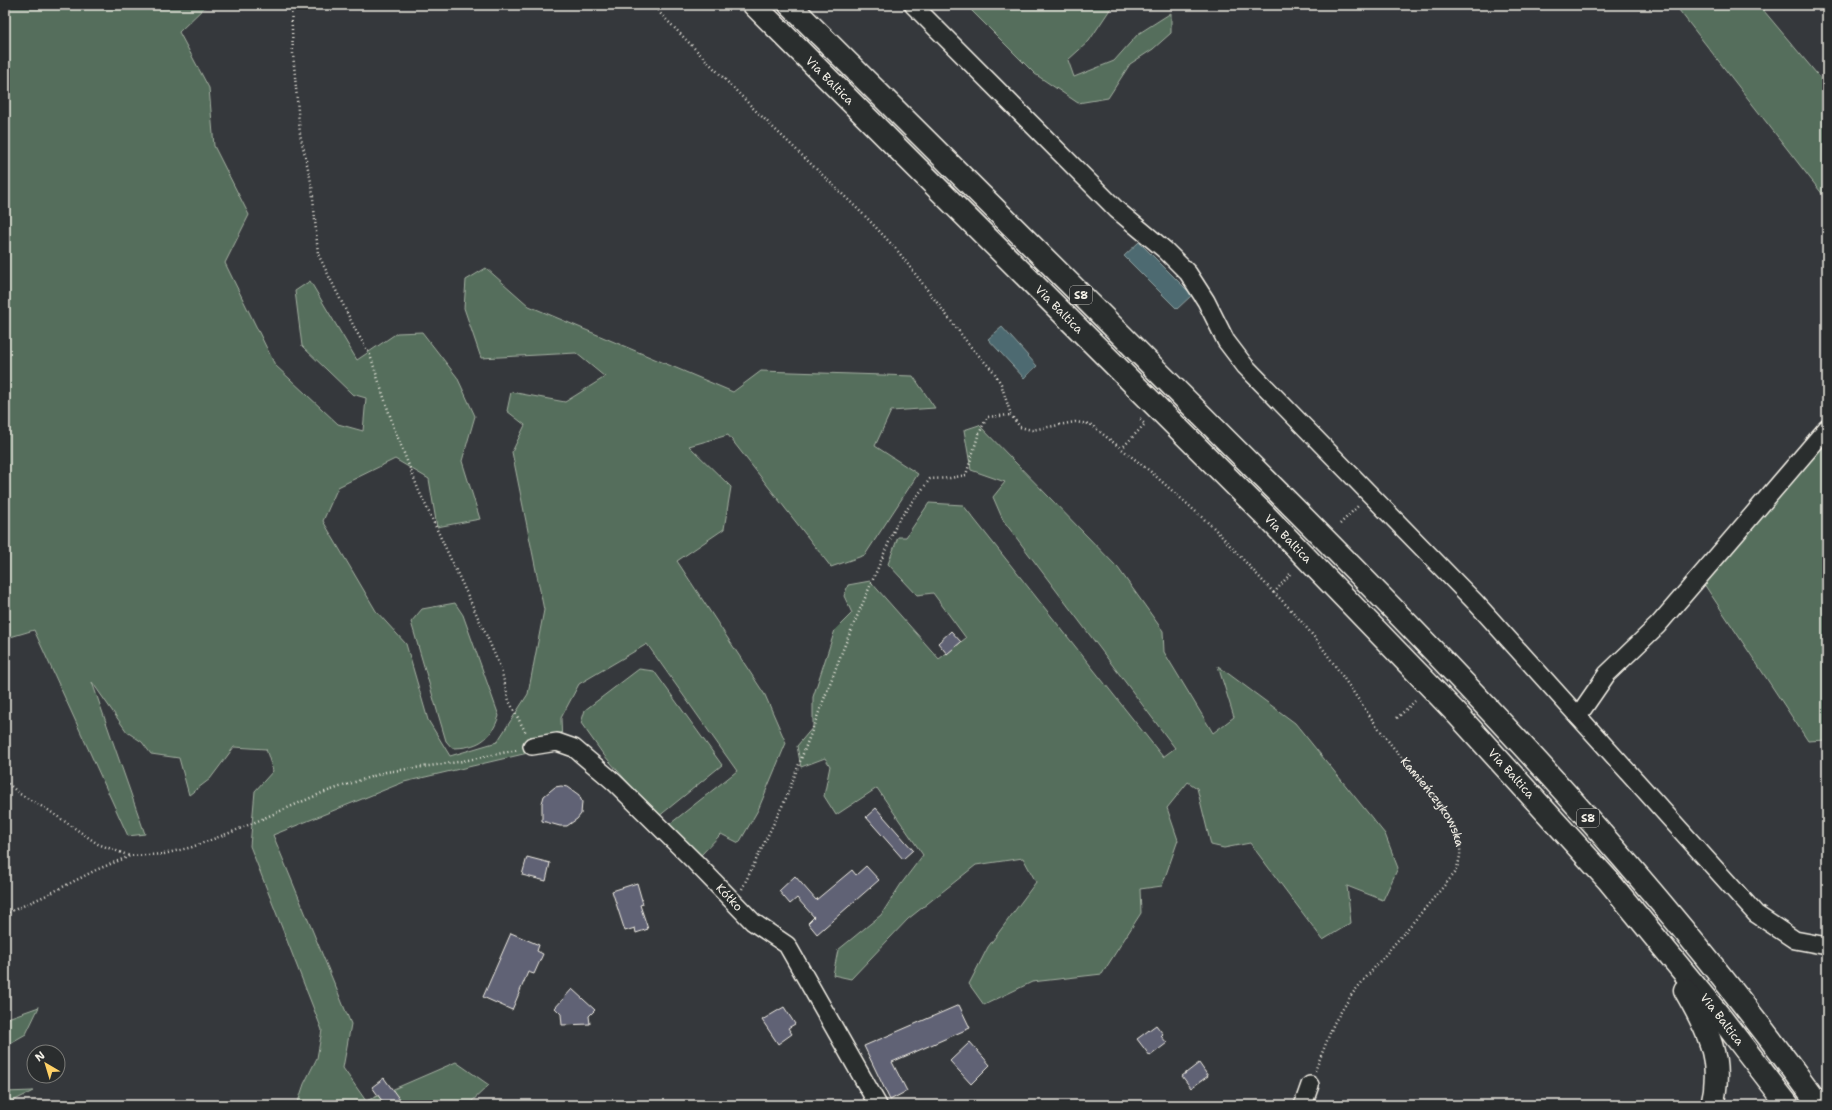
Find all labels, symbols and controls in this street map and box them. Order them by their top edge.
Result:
street label: Via Baltica [802,53,858,109]
street label: Via Baltica [1031,282,1087,338]
road number: S8 [1070,286,1092,304]
street label: Via Baltica [1261,511,1316,567]
street label: Via Baltica [1484,745,1538,802]
street label: Kamieńczykowska [1397,754,1468,849]
road number: S8 [1577,809,1599,827]
street label: Kółko [712,880,746,915]
street label: Via Baltica [1696,990,1748,1049]
north arrow [26,1044,66,1084]
text: N [32,1048,48,1065]

